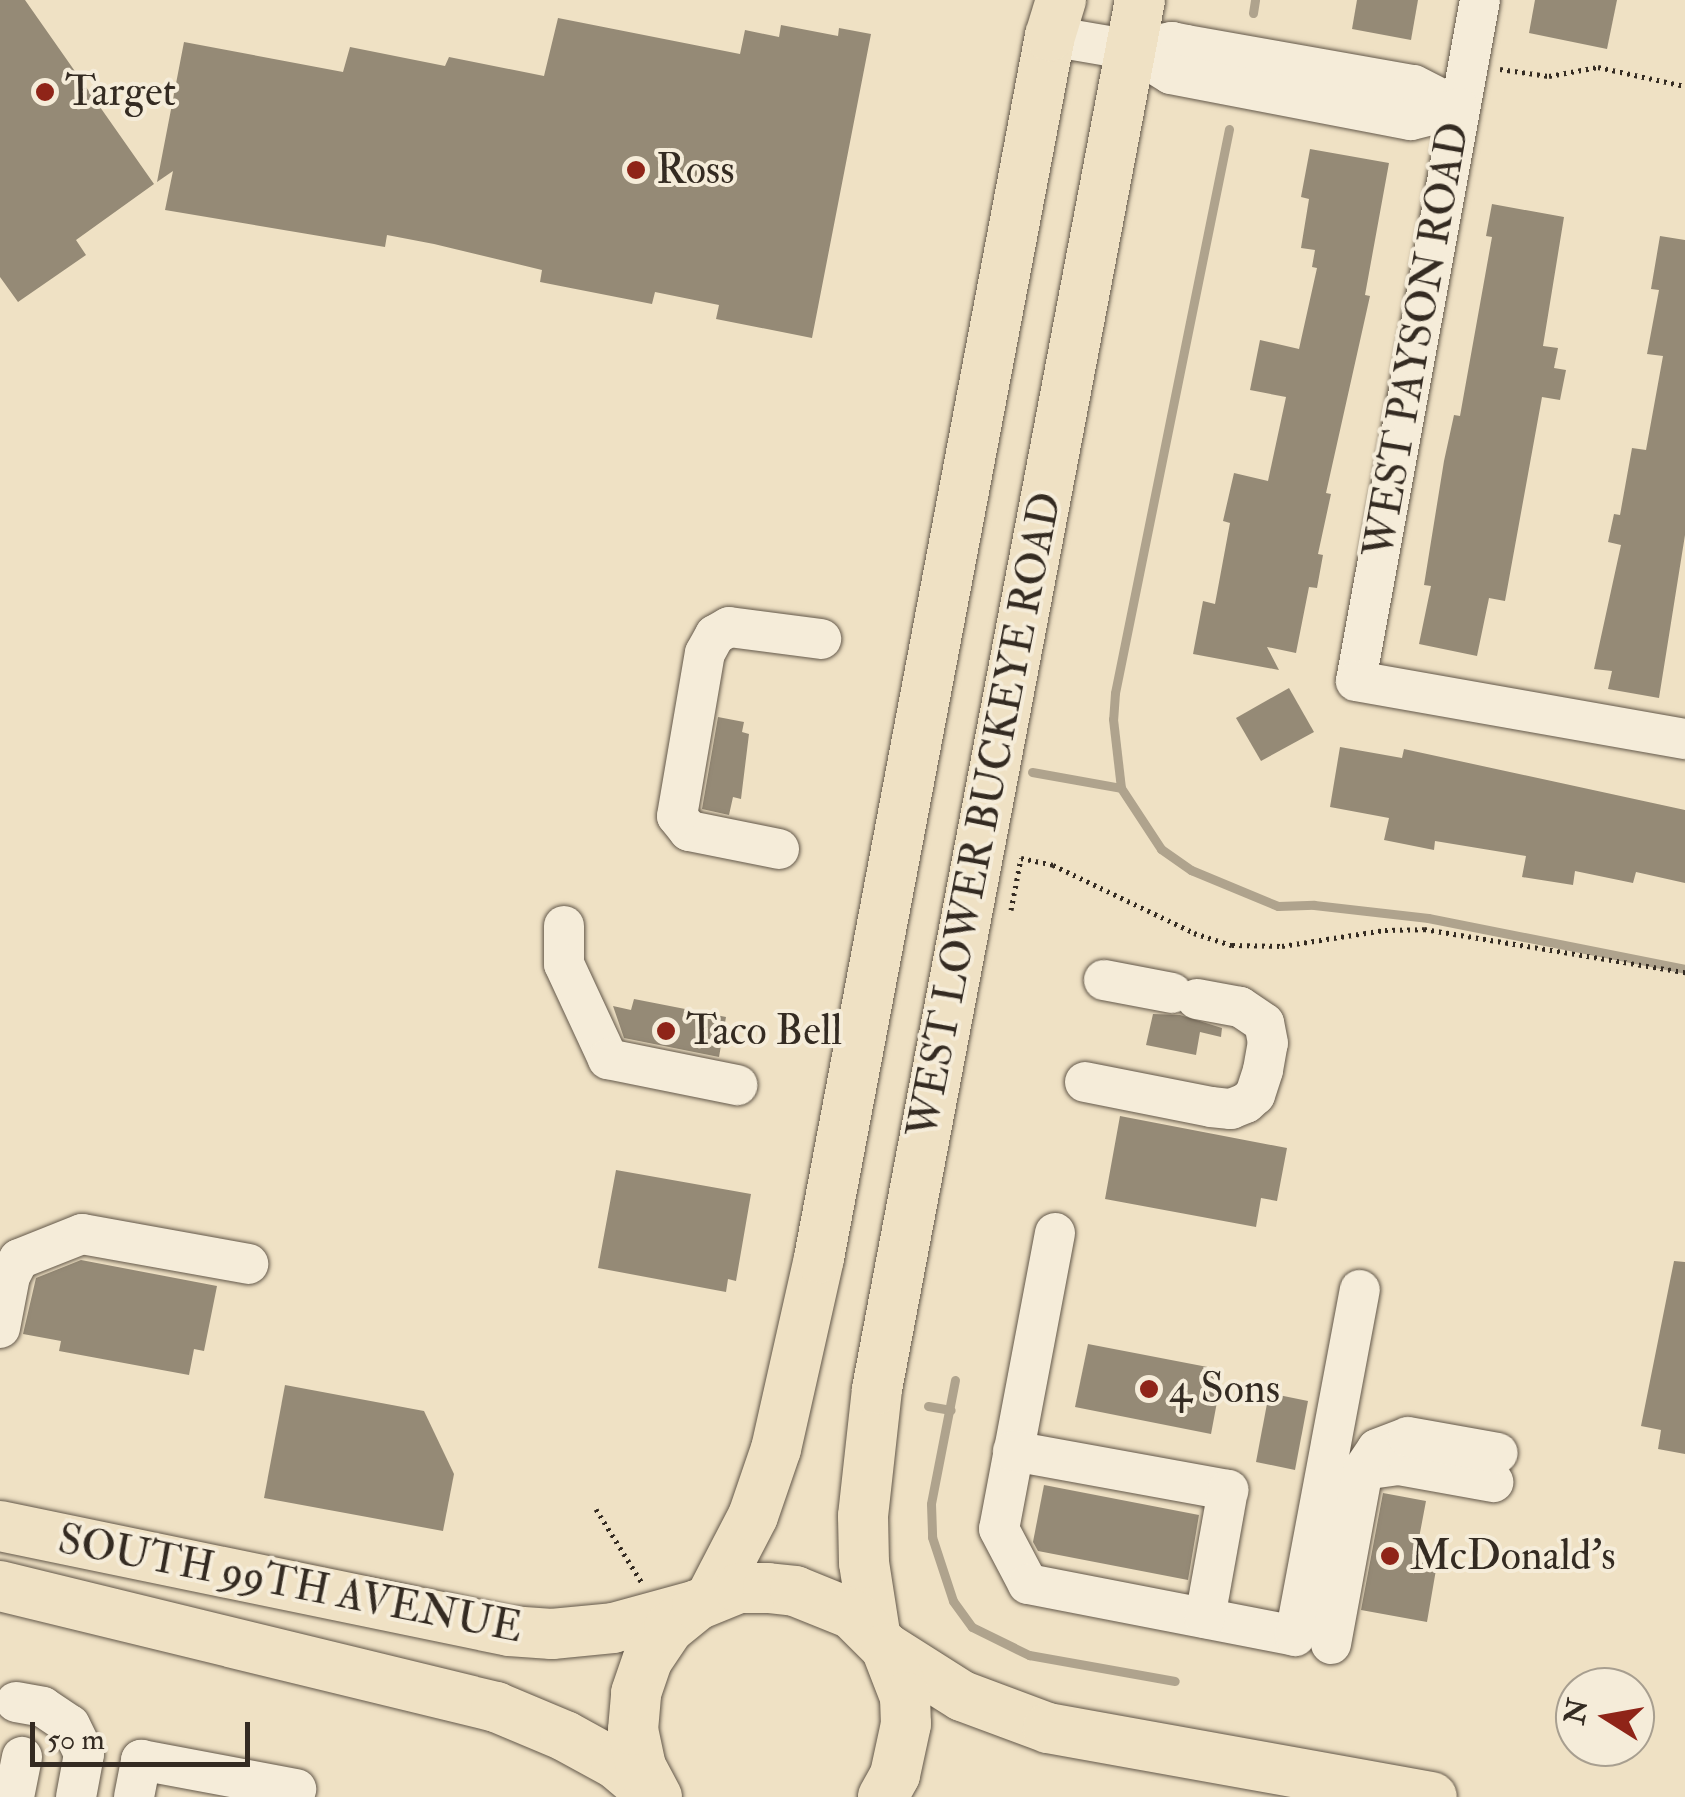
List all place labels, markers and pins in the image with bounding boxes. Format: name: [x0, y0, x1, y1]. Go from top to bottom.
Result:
place label: Target: [65, 67, 176, 117]
marker: Target: [34, 81, 56, 103]
place label: Ross: [656, 145, 735, 195]
marker: Ross: [625, 159, 647, 181]
place label: Taco Bell: [686, 1006, 842, 1056]
marker: Taco Bell: [655, 1020, 677, 1042]
place label: 4 Sons: [1169, 1364, 1280, 1414]
marker: 4 Sons: [1138, 1378, 1160, 1400]
place label: McDonald's: [1410, 1531, 1616, 1581]
marker: McDonald's: [1379, 1545, 1401, 1567]

